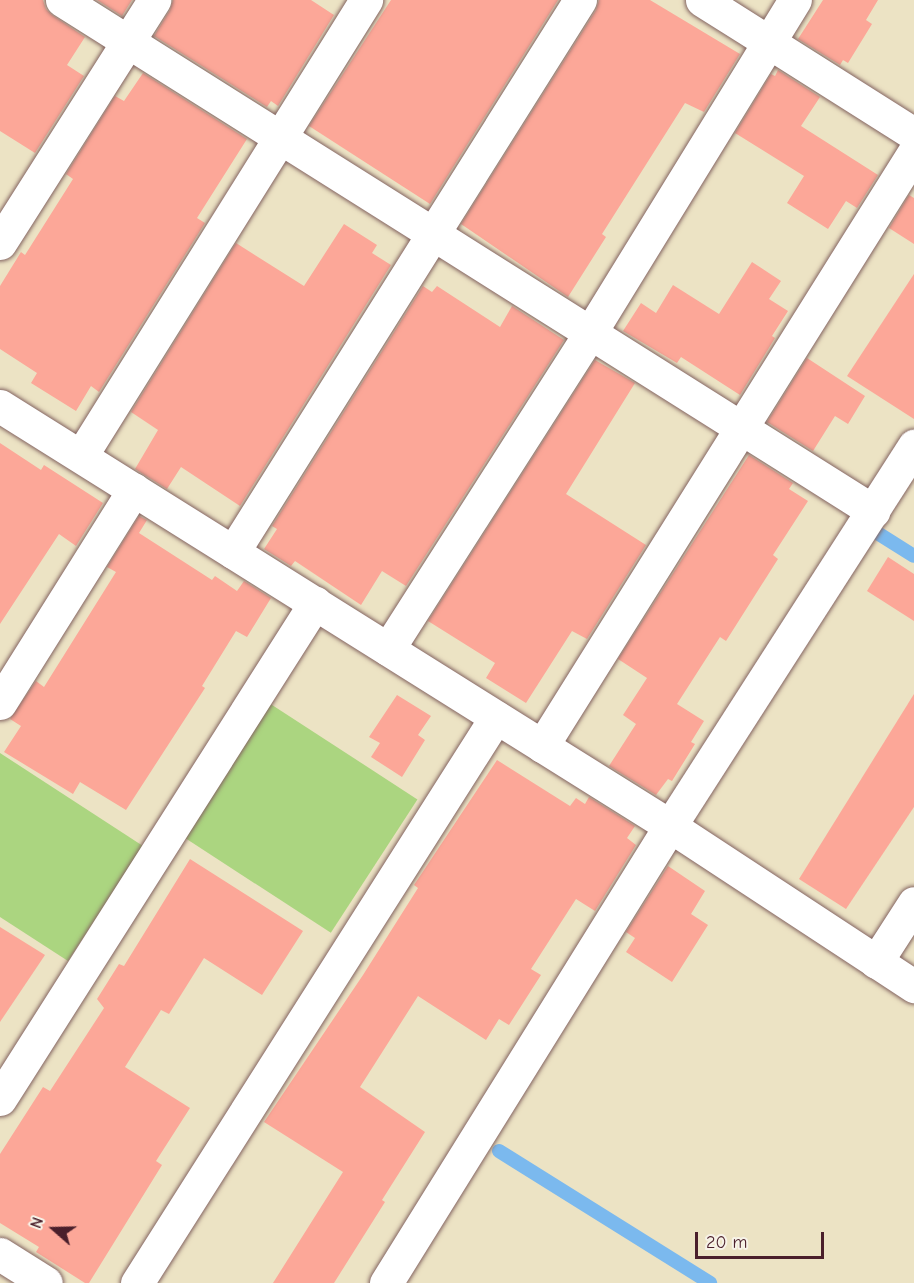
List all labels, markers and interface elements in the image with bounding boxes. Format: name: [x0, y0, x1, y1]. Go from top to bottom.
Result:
north arrow: [24, 1199, 84, 1259]
text: N: [27, 1215, 47, 1231]
scale bar: [698, 1220, 827, 1258]
text: 20 m: [706, 1232, 747, 1253]

